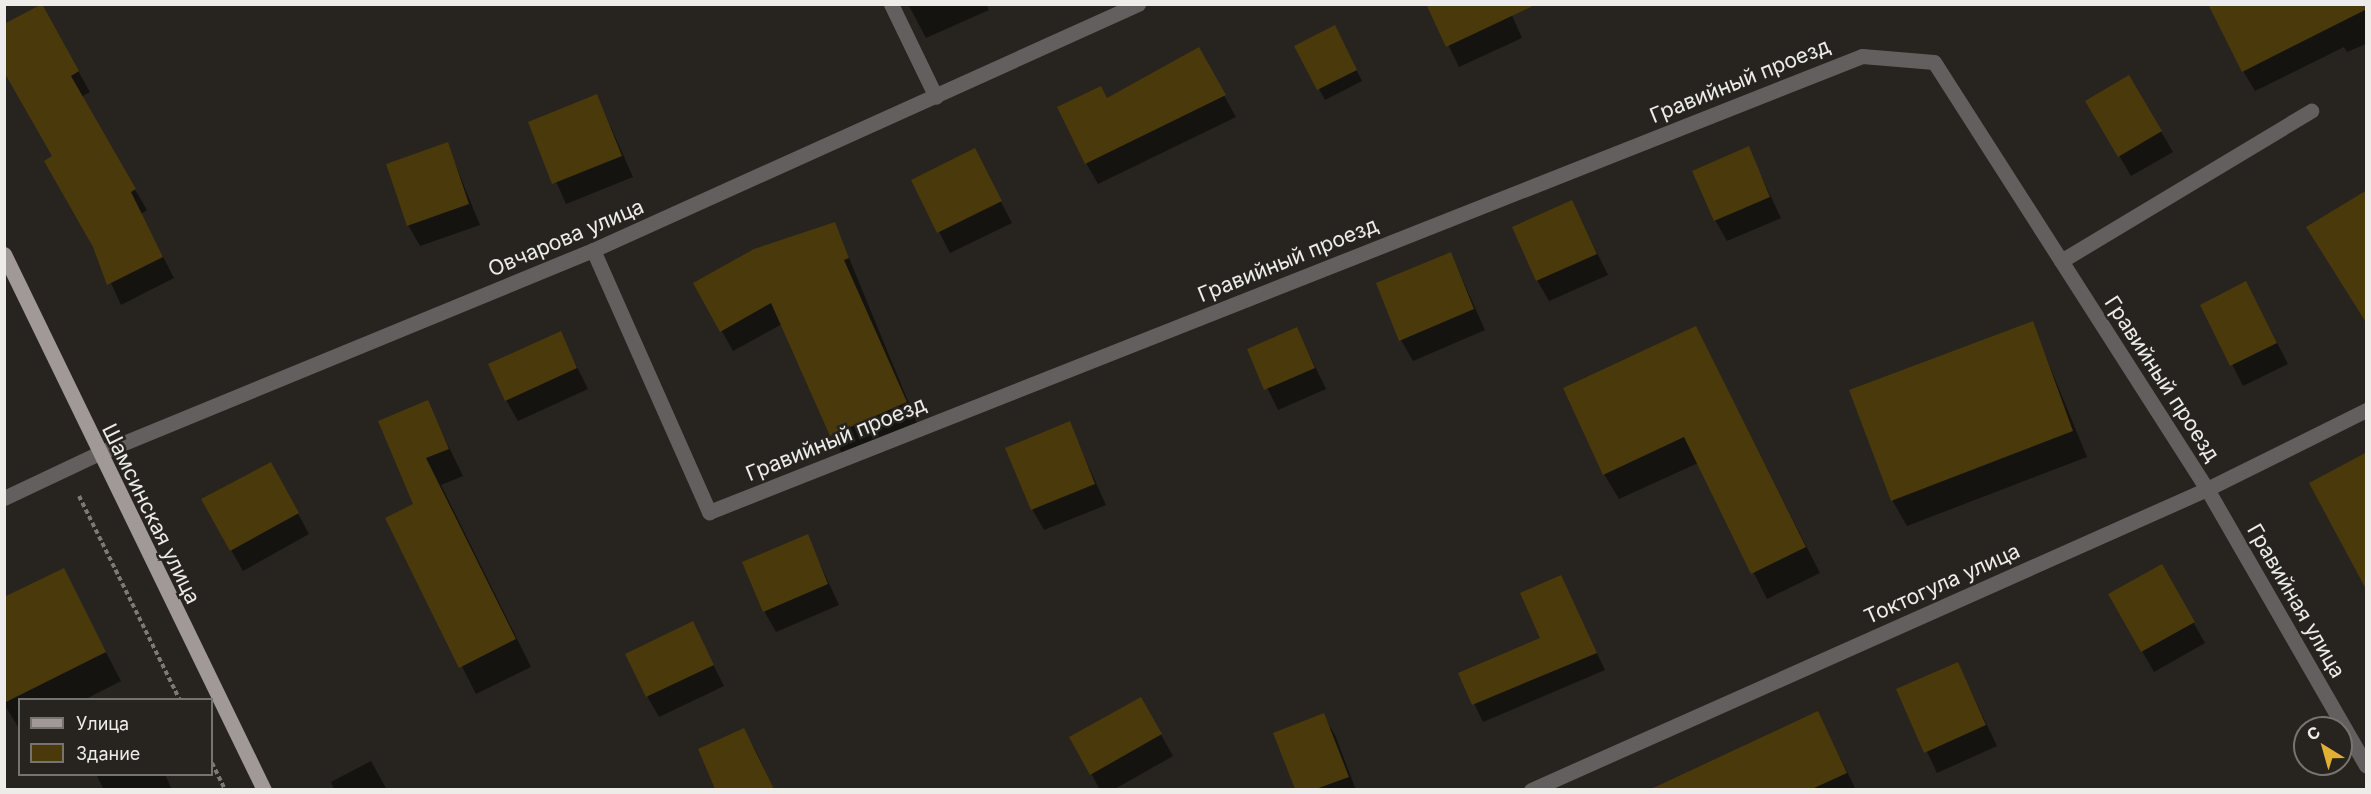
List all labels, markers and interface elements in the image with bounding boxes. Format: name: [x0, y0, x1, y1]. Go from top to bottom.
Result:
street label: Гравийный проезд: [1646, 33, 1834, 129]
street label: Овчарова улица: [484, 194, 648, 282]
street label: Гравийный проезд: [1194, 212, 1382, 308]
street label: Гравийный проезд: [2099, 291, 2225, 467]
street label: Гравийный проезд: [742, 391, 930, 487]
street label: Шамсинская улица: [96, 420, 206, 608]
street label: Гравийная улица: [2242, 519, 2350, 683]
street label: Токтогула улица: [1860, 538, 2024, 630]
legend: [18, 698, 213, 776]
text: Улица: [76, 713, 129, 734]
north arrow: [2293, 716, 2353, 776]
text: С: [2303, 722, 2324, 745]
text: Здание: [76, 743, 140, 764]

